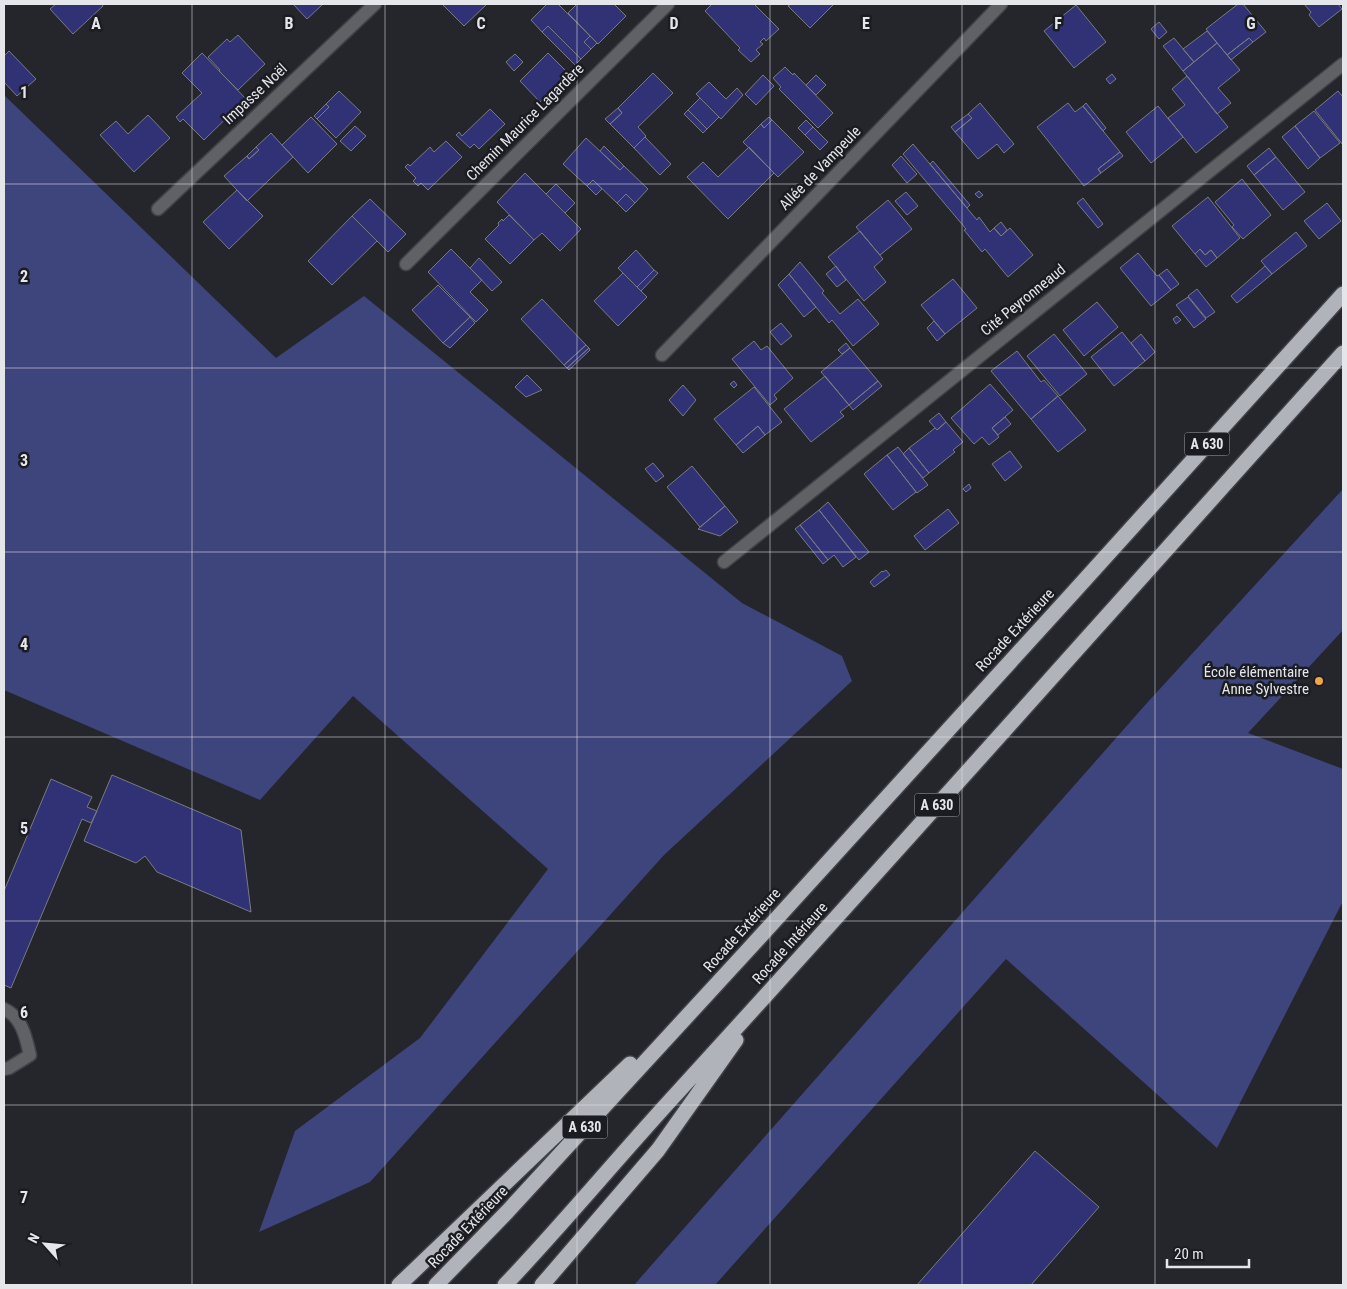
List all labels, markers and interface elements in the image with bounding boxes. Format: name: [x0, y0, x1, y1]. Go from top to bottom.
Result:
text: A: [91, 14, 101, 33]
text: B: [285, 14, 294, 33]
text: C: [476, 14, 486, 33]
text: D: [669, 14, 679, 33]
text: E: [862, 14, 870, 33]
text: F: [1054, 14, 1062, 33]
text: G: [1246, 14, 1256, 33]
street label: Impasse Noël: [219, 60, 291, 128]
street label: Chemin Maurice Lagardère: [463, 60, 587, 184]
text: 1: [20, 83, 28, 102]
street label: Allée de Vampeule: [775, 122, 865, 214]
street label: Cité Peyronneaud: [977, 260, 1069, 340]
text: 2: [20, 267, 28, 286]
road number: A 630: [1184, 432, 1230, 456]
text: 3: [20, 451, 28, 470]
street label: Rocade Extérieure: [972, 585, 1058, 675]
text: 4: [20, 635, 28, 654]
place label: École élémentaire Anne Sylvestre: [1204, 663, 1309, 698]
marker: École élémentaire Anne Sylvestre: [1313, 675, 1325, 687]
road number: A 630: [914, 794, 960, 816]
text: 5: [20, 819, 28, 838]
street label: Rocade Extérieure: [700, 884, 784, 976]
street label: Rocade Intérieure: [749, 898, 831, 988]
text: 6: [20, 1003, 28, 1022]
road number: A 630: [562, 1116, 608, 1138]
street label: Rocade Extérieure: [424, 1182, 512, 1272]
text: 7: [20, 1188, 28, 1207]
north arrow: [20, 1219, 70, 1269]
text: N: [24, 1231, 42, 1246]
scale bar: [1167, 1236, 1250, 1268]
text: 20 m: [1174, 1245, 1204, 1263]

